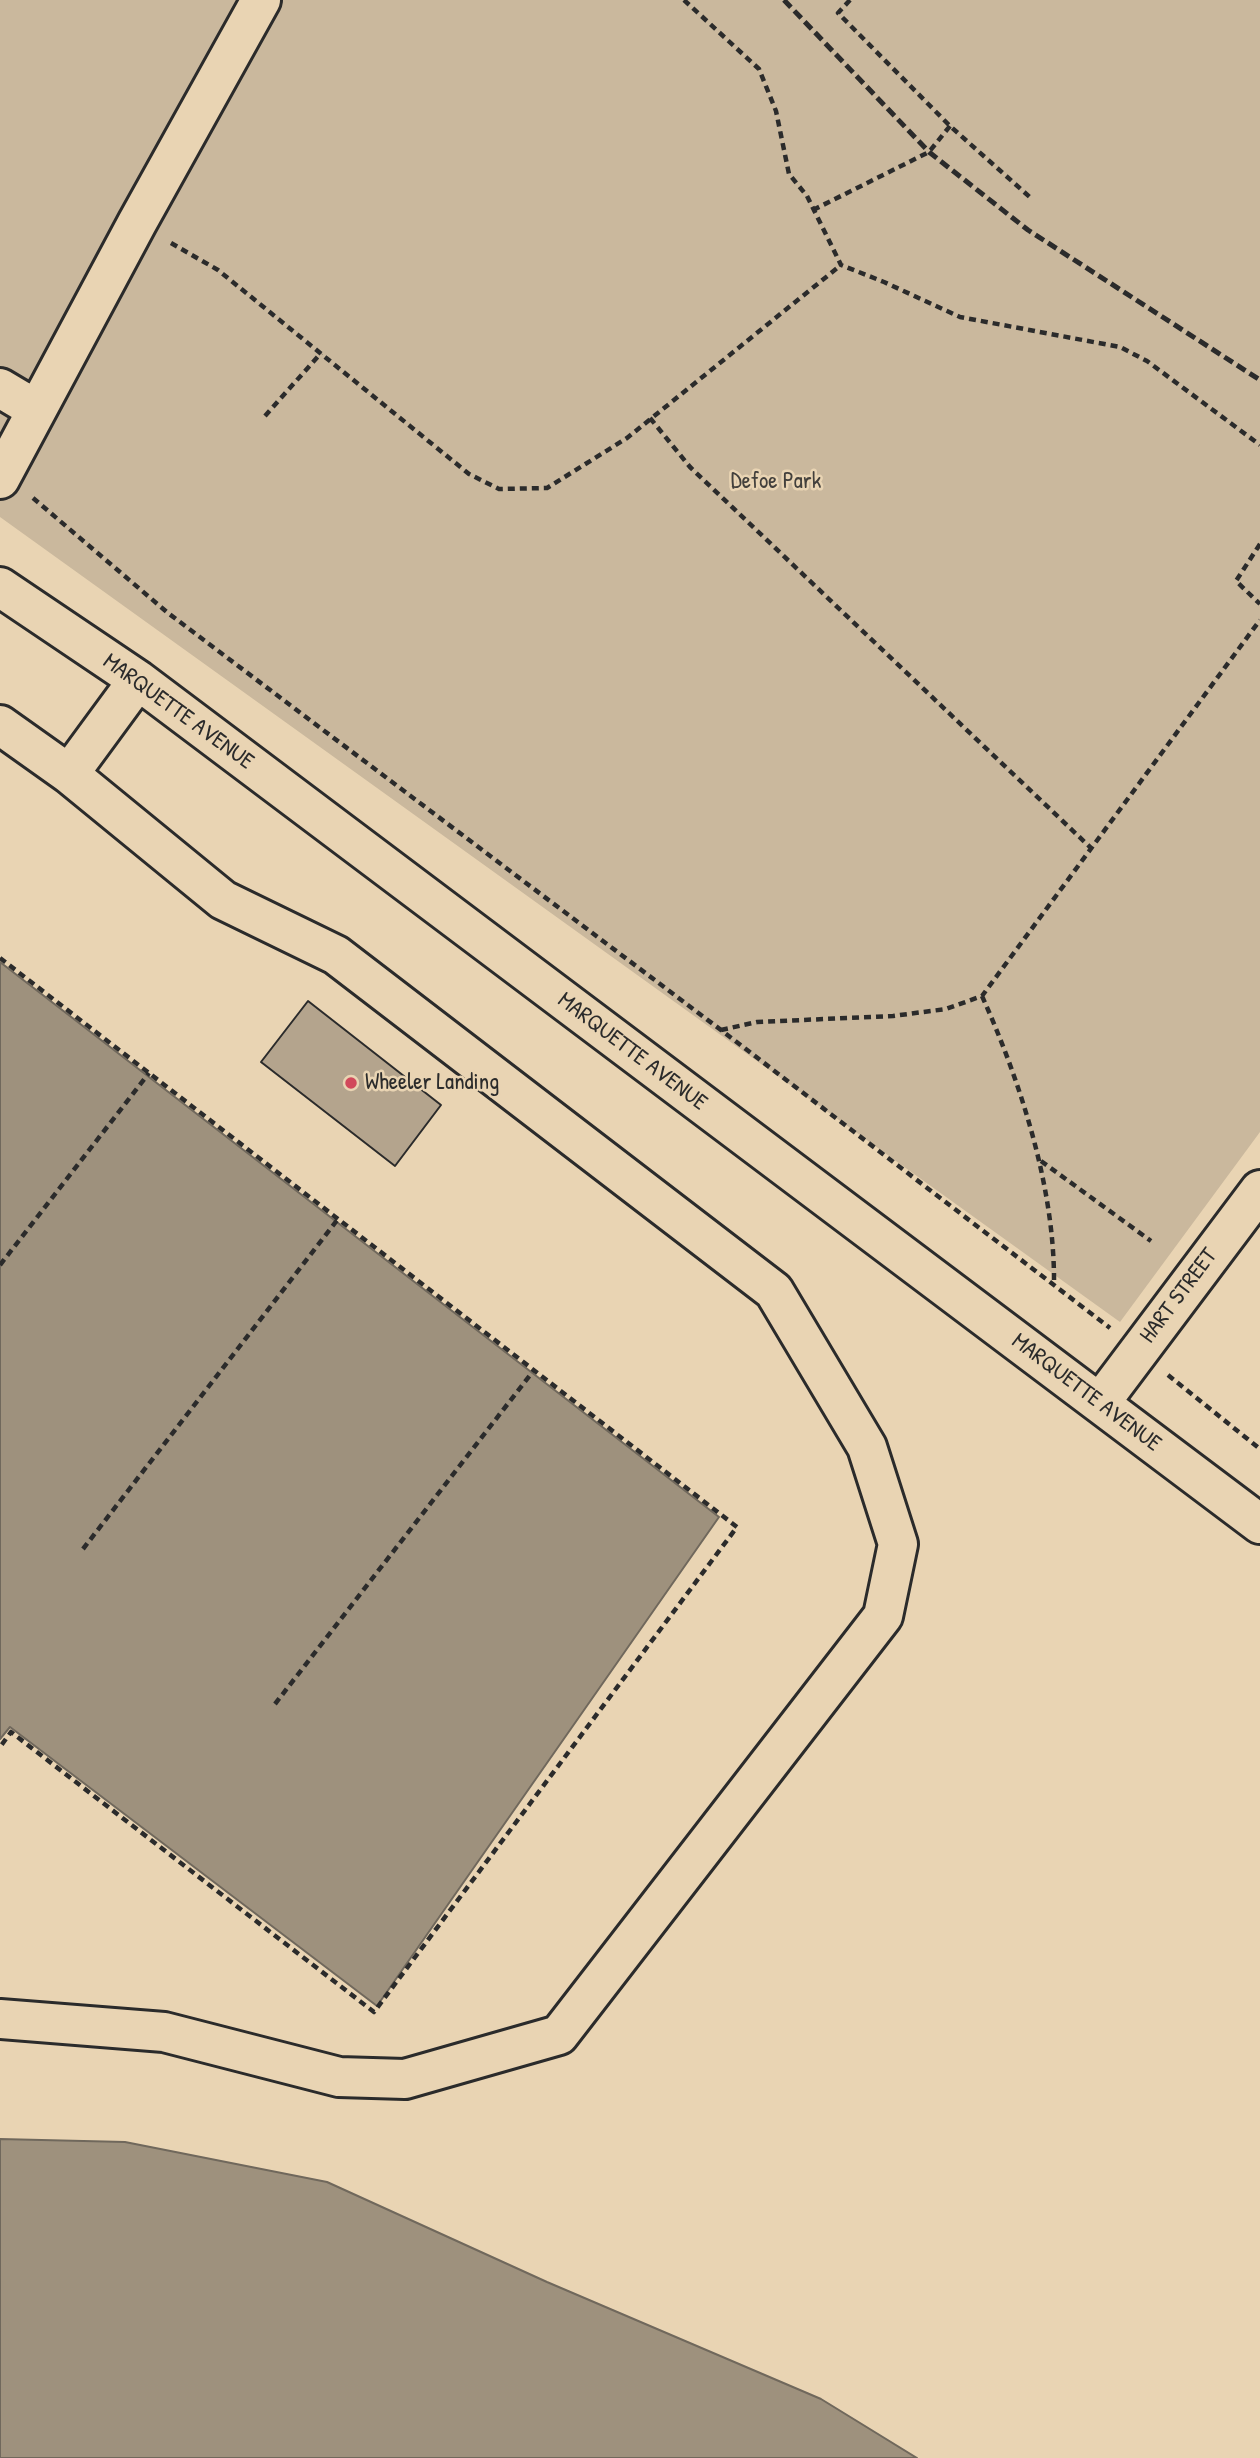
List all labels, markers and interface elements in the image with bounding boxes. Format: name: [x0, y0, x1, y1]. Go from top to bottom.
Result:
park label: Defoe Park: [731, 468, 821, 496]
street label: MARQUETTE AVENUE: [97, 648, 259, 776]
street label: MARQUETTE AVENUE: [552, 987, 712, 1117]
place label: Wheeler Landing: [365, 1069, 499, 1097]
marker: Wheeler Landing: [343, 1075, 359, 1091]
street label: HART STREET: [1134, 1243, 1224, 1349]
street label: MARQUETTE AVENUE: [1006, 1328, 1166, 1458]

